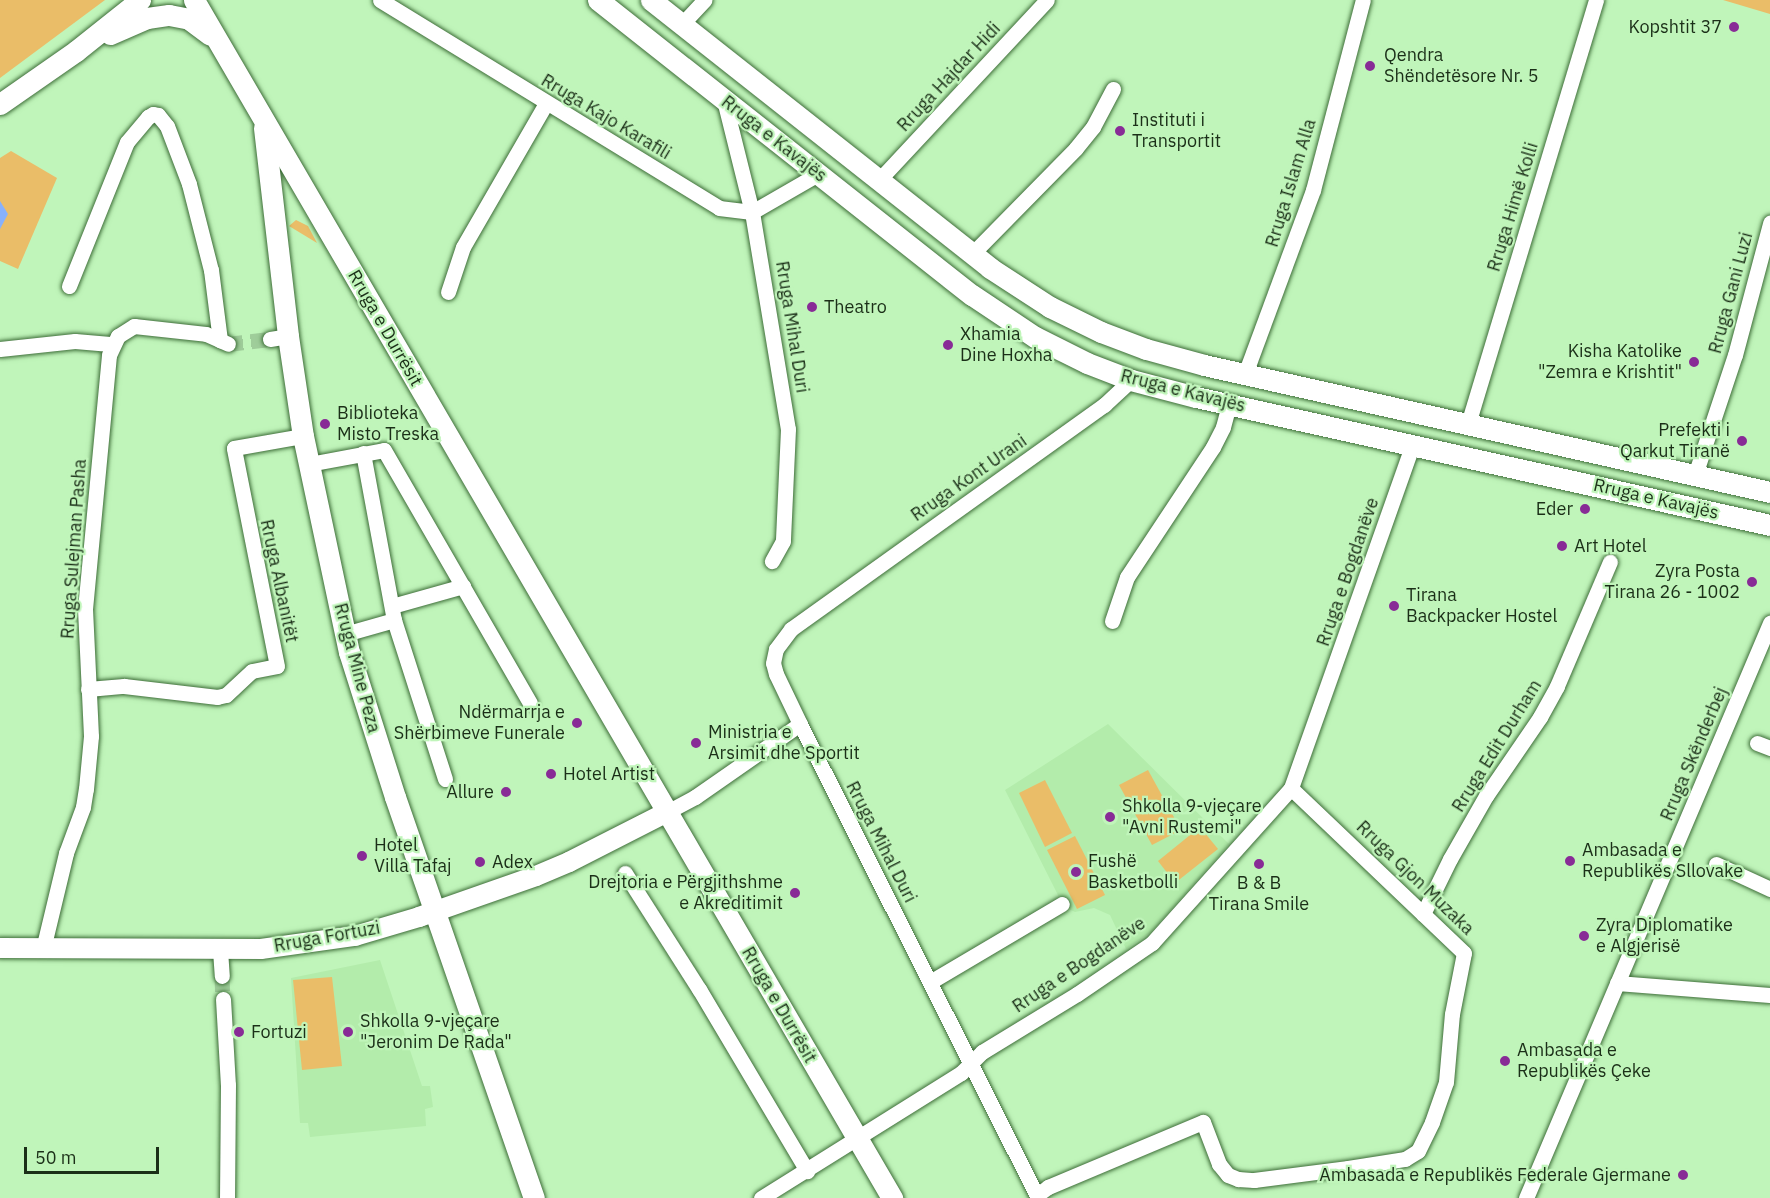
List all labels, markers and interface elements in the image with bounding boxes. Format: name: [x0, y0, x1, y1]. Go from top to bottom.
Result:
place label: Kopshtit 37: [1629, 16, 1722, 38]
street label: Rruga Hajdar Hidi: [893, 18, 1005, 136]
marker: Kopshtit 37: [1727, 20, 1741, 34]
place label: Qendra Shëndetësore Nr. 5: [1384, 45, 1539, 88]
marker: Qendra Shëndetësore Nr. 5: [1361, 57, 1379, 75]
street label: Rruga Kajo Karafili: [537, 70, 675, 164]
street label: Rruga e Kavajës: [717, 91, 831, 187]
place label: Instituti i Transportit: [1132, 110, 1221, 152]
street label: Rruga Islam Alla: [1261, 116, 1321, 250]
marker: Instituti i Transportit: [1113, 124, 1127, 138]
street label: Rruga Himë Kolli: [1483, 140, 1543, 274]
street label: Rruga Gani Luzi: [1704, 230, 1758, 356]
street label: Rruga Mihal Duri: [771, 260, 813, 394]
street label: Rruga e Durrësit: [343, 266, 427, 390]
place label: Theatro: [824, 296, 887, 318]
marker: Theatro: [805, 300, 819, 314]
place label: Xhamia Dine Hoxha: [960, 324, 1052, 366]
marker: Xhamia Dine Hoxha: [941, 338, 955, 352]
place label: Kisha Katolike "Zemra e Krishtit": [1538, 341, 1682, 384]
marker: Kisha Katolike "Zemra e Krishtit": [1687, 355, 1701, 369]
street label: Rruga e Kavajës: [1118, 365, 1248, 417]
place label: Biblioteka Misto Treska: [337, 403, 439, 446]
marker: Biblioteka Misto Treska: [318, 417, 332, 431]
place label: Prefekti i Qarkut Tiranë: [1620, 420, 1730, 462]
street label: Rruga Kont Urani: [907, 430, 1031, 526]
marker: Prefekti i Qarkut Tiranë: [1735, 434, 1749, 448]
street label: Rruga Sulejman Pasha: [57, 458, 91, 640]
street label: Rruga e Kavajës: [1591, 474, 1721, 524]
street label: Rruga e Bogdanëve: [1312, 495, 1384, 649]
place label: Eder: [1536, 498, 1573, 520]
marker: Eder: [1578, 502, 1592, 516]
street label: Rruga Albanitët: [255, 517, 303, 645]
place label: Art Hotel: [1574, 535, 1647, 557]
marker: Art Hotel: [1555, 539, 1569, 553]
place label: Zyra Posta Tirana 26 - 1002: [1604, 561, 1740, 604]
marker: Zyra Posta Tirana 26 - 1002: [1745, 575, 1759, 589]
place label: Tirana Backpacker Hostel: [1406, 585, 1557, 628]
marker: Tirana Backpacker Hostel: [1387, 599, 1401, 613]
street label: Rruga Mine Peza: [329, 601, 385, 735]
street label: Rruga Edit Durham: [1448, 676, 1546, 816]
street label: Rruga Skënderbej: [1656, 684, 1732, 824]
place label: Ndërmarrja e Shërbimeve Funerale: [394, 702, 565, 744]
marker: Ndërmarrja e Shërbimeve Funerale: [570, 716, 584, 730]
place label: Ministria e Arsimit dhe Sportit: [708, 722, 860, 764]
marker: Ministria e Arsimit dhe Sportit: [689, 736, 703, 750]
place label: Hotel Artist: [563, 763, 655, 785]
marker: Hotel Artist: [544, 767, 558, 781]
street label: Rruga Mihal Duri: [841, 778, 921, 906]
place label: Allure: [446, 781, 494, 803]
marker: Allure: [499, 785, 513, 799]
place label: Shkolla 9-vjeçare "Avni Rustemi": [1122, 796, 1262, 838]
marker: Shkolla 9-vjeçare "Avni Rustemi": [1103, 810, 1117, 824]
street label: Rruga Gjon Muzaka: [1352, 816, 1478, 940]
place label: Hotel Villa Tafaj: [374, 835, 452, 878]
place label: Ambasada e Republikës Sllovake: [1582, 840, 1743, 882]
marker: Hotel Villa Tafaj: [355, 849, 369, 863]
place label: Adex: [492, 851, 533, 873]
place label: Fushë Basketbolli: [1088, 851, 1178, 894]
marker: Ambasada e Republikës Sllovake: [1563, 854, 1577, 868]
marker: Adex: [473, 855, 487, 869]
marker: B & B Tirana Smile: [1252, 857, 1266, 871]
marker: Fushë Basketbolli: [1069, 865, 1083, 879]
place label: Drejtoria e Përgjithshme e Akreditimit: [588, 872, 783, 914]
place label: B & B Tirana Smile: [1209, 873, 1309, 916]
marker: Drejtoria e Përgjithshme e Akreditimit: [788, 886, 802, 900]
street label: Rruga e Bogdanëve: [1008, 913, 1150, 1017]
place label: Zyra Diplomatike e Algjerisë: [1596, 915, 1733, 958]
street label: Rruga Fortuzi: [272, 917, 382, 957]
marker: Zyra Diplomatike e Algjerisë: [1577, 929, 1591, 943]
street label: Rruga e Durrësit: [737, 943, 821, 1067]
place label: Shkolla 9-vjeçare "Jeronim De Rada": [360, 1011, 512, 1054]
place label: Fortuzi: [251, 1021, 307, 1043]
marker: Fortuzi: [232, 1025, 246, 1039]
marker: Shkolla 9-vjeçare "Jeronim De Rada": [341, 1025, 355, 1039]
place label: Ambasada e Republikës Çeke: [1517, 1040, 1651, 1082]
marker: Ambasada e Republikës Çeke: [1498, 1054, 1512, 1068]
scale bar: [27, 1135, 162, 1173]
text: 50 m: [35, 1146, 77, 1169]
place label: Ambasada e Republikës Federale Gjermane: [1319, 1164, 1671, 1186]
marker: Ambasada e Republikës Federale Gjermane: [1676, 1168, 1690, 1182]

